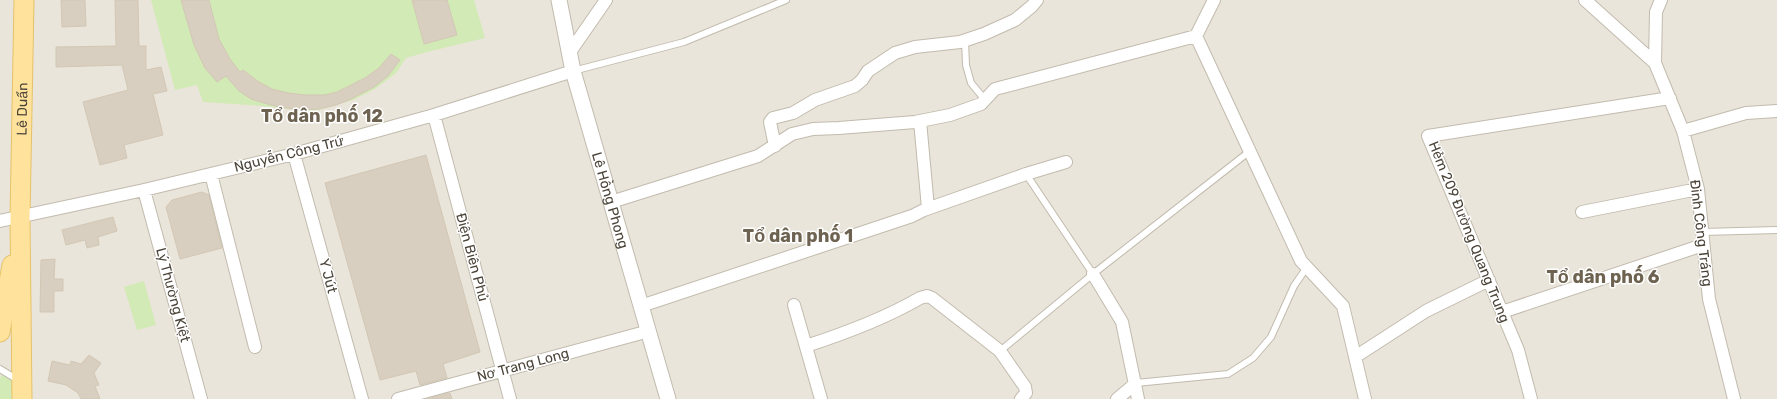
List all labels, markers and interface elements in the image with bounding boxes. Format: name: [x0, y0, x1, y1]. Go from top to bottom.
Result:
street label: Lê Duẩn: [13, 82, 31, 136]
district label: Tổ dân phố 12: [261, 104, 383, 127]
street label: Nguyễn Công Trứ: [232, 131, 346, 176]
street label: Hẻm 209 Đường Quang Trung: [1425, 139, 1513, 325]
street label: Lê Hồng Phong: [588, 150, 632, 251]
street label: Đinh Công Tráng: [1686, 179, 1716, 287]
street label: Điện Biên Phủ: [452, 211, 492, 303]
district label: Tổ dân phố 1: [743, 224, 853, 247]
street label: Lý Thường Kiệt: [152, 246, 194, 345]
street label: Y Jút: [315, 257, 341, 296]
district label: Tổ dân phố 6: [1546, 265, 1660, 288]
street label: Nơ Trang Long: [475, 345, 571, 385]

